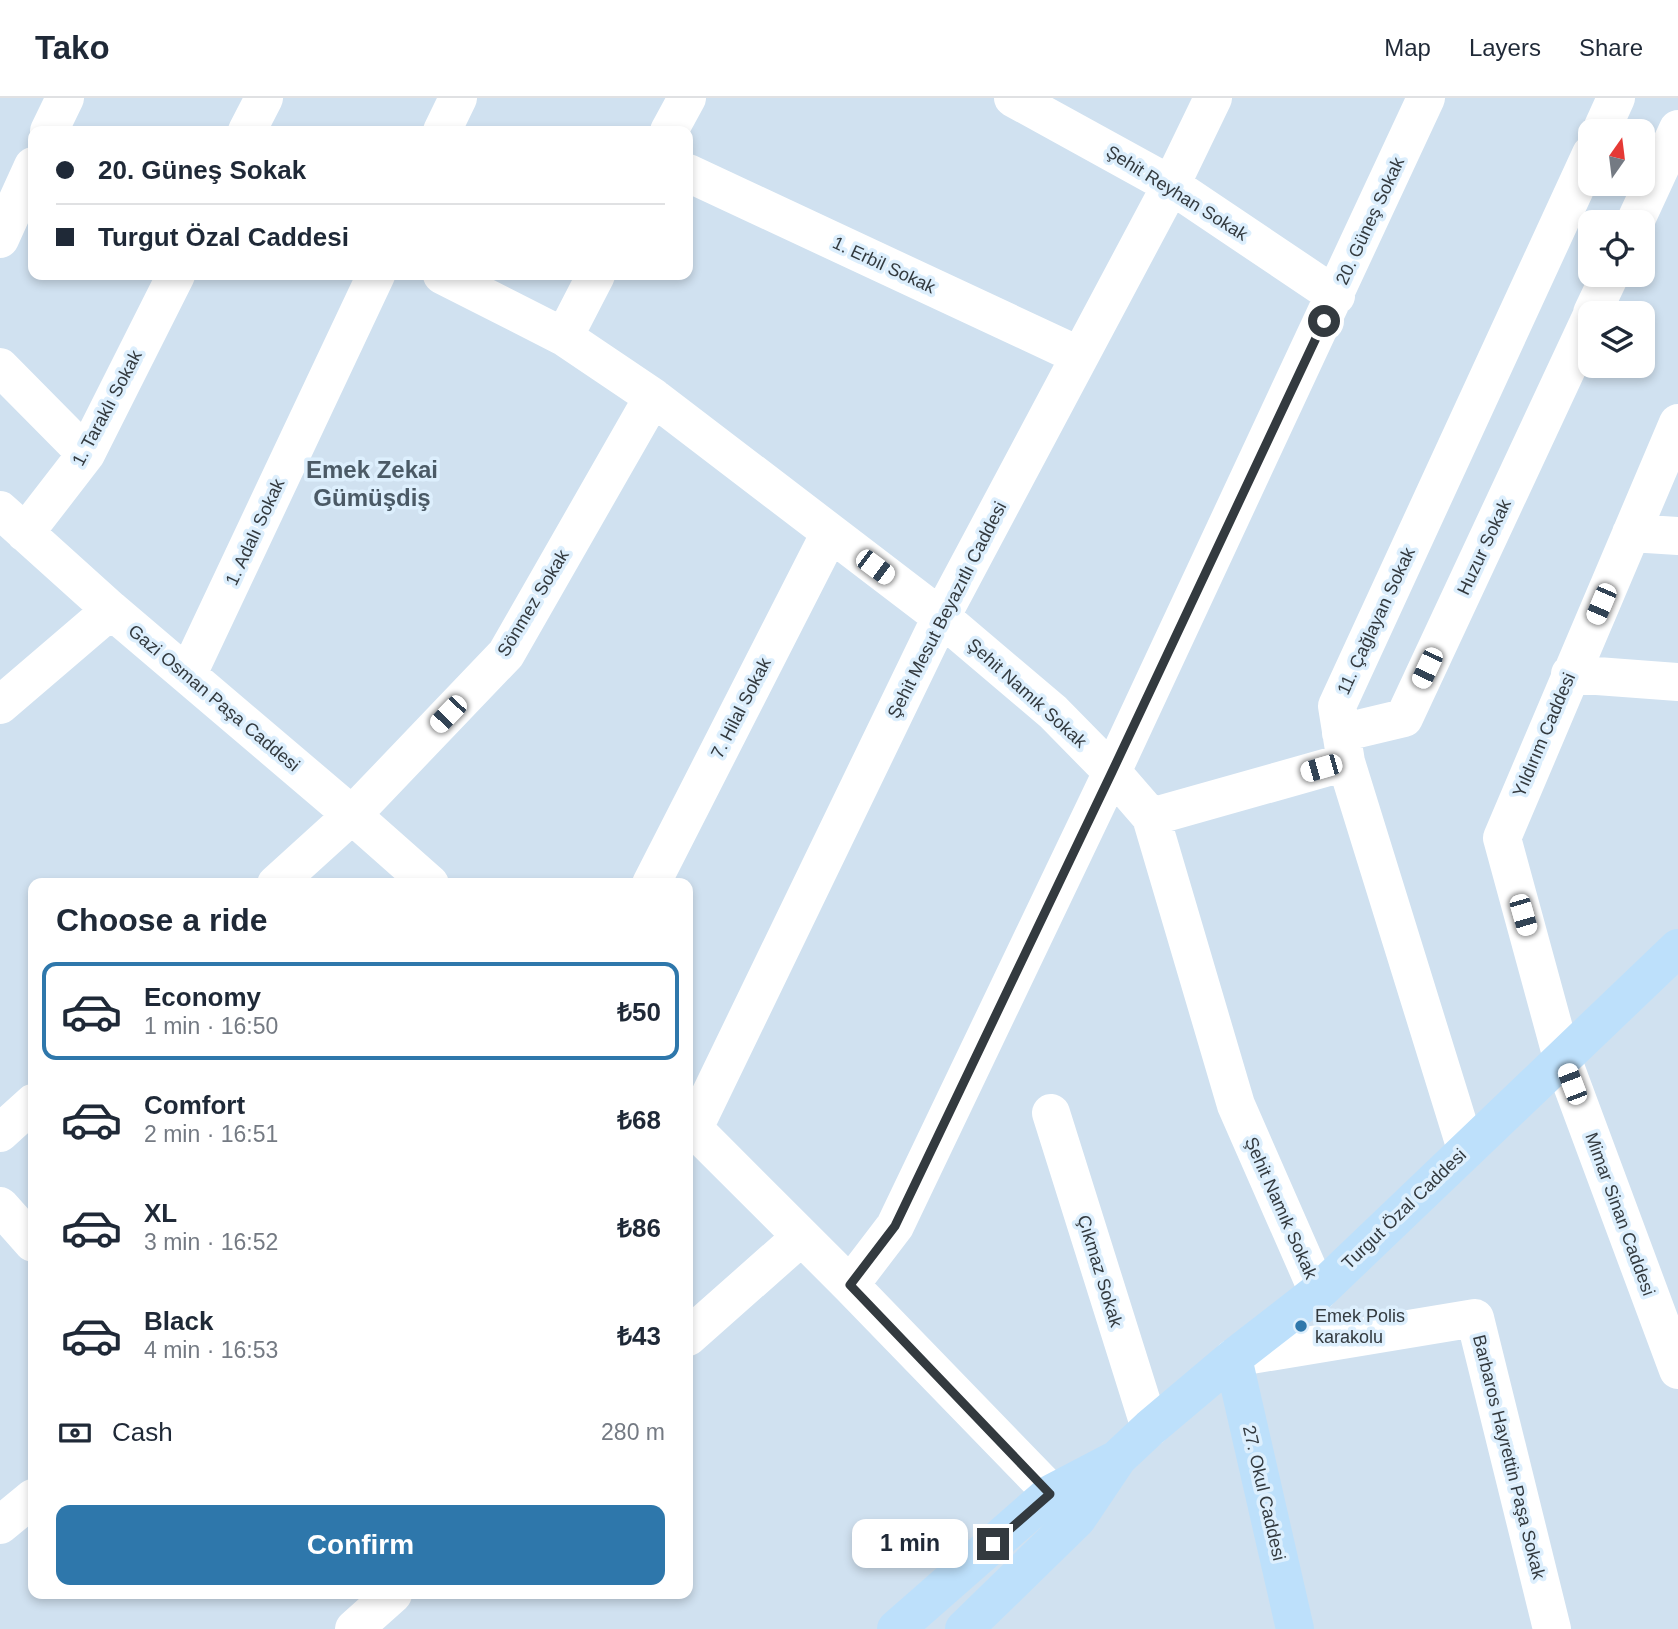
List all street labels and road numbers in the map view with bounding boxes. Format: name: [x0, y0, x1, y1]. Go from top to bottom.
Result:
street label: Şehit Reyhan Sokak: [1103, 141, 1252, 245]
street label: 20. Güneş Sokak: [1332, 153, 1409, 288]
street label: 1. Erbil Sokak: [829, 232, 939, 298]
street label: 1. Taraklı Sokak: [68, 346, 146, 469]
street label: 1. Adalı Sokak: [222, 475, 289, 588]
street label: Huzur Sokak: [1453, 495, 1515, 598]
street label: Şehit Mesut Beyazıtlı Caddesi: [884, 498, 1010, 722]
street label: 11. Çağlayan Sokak: [1333, 543, 1419, 698]
street label: Sönmez Sokak: [493, 545, 573, 660]
street label: Gazi Osman Paşa Caddesi: [124, 621, 304, 775]
street label: Şehit Namık Sokak: [963, 634, 1091, 752]
street label: 7. Hilal Sokak: [707, 654, 775, 762]
street label: Yıldırım Caddesi: [1509, 670, 1579, 800]
street label: Mimar Sinan Caddesi: [1581, 1130, 1659, 1298]
street label: Şehit Namık Sokak: [1241, 1134, 1322, 1283]
street label: Turgut Özal Caddesi: [1338, 1145, 1470, 1273]
street label: Çıkmaz Sokak: [1073, 1213, 1127, 1330]
street label: Barbaros Hayrettin Paşa Sokak: [1469, 1333, 1549, 1582]
street label: 27. Okul Caddesi: [1239, 1423, 1289, 1563]

